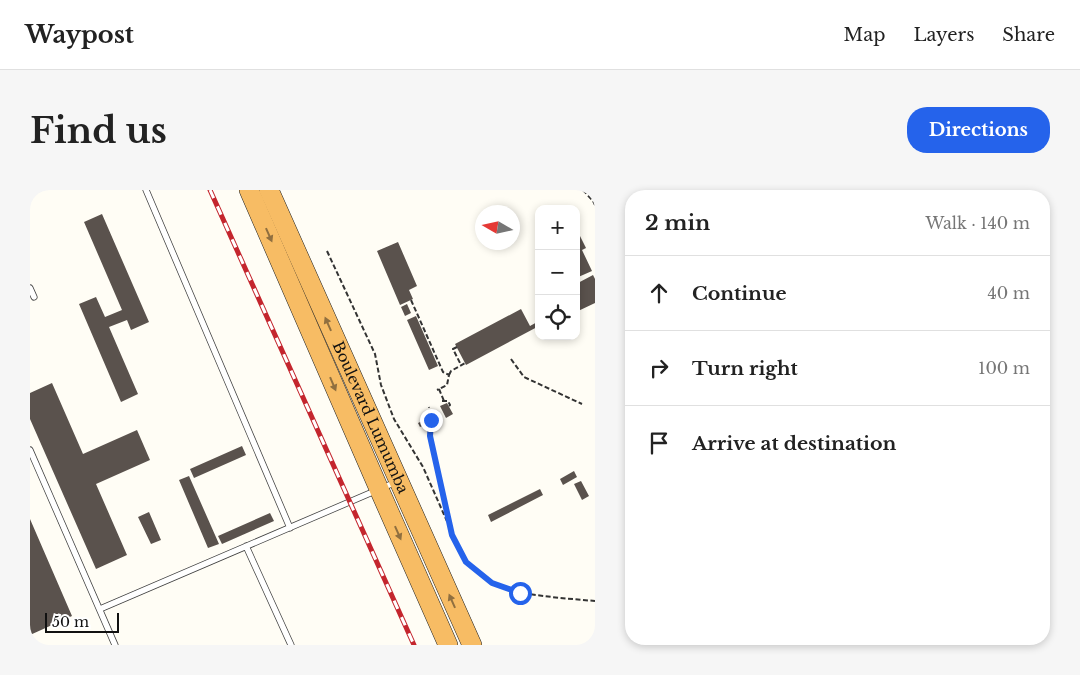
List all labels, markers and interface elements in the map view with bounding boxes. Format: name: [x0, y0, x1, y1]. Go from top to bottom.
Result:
text: Waypost: [25, 20, 134, 49]
text: Map: [844, 24, 885, 46]
text: Layers: [913, 24, 974, 46]
text: Share: [1002, 24, 1055, 46]
button: Directions: [907, 107, 1050, 153]
text: Find us: [30, 109, 167, 152]
north arrow: [475, 205, 520, 250]
map controls: [535, 205, 580, 340]
button: +: [535, 205, 580, 250]
text: 2 min: [645, 210, 710, 236]
text: Walk · 140 m: [925, 213, 1030, 233]
one-way arrow: [265, 228, 273, 242]
button: −: [535, 250, 580, 295]
icon: ahead: [645, 279, 673, 307]
text: Continue: [692, 282, 787, 305]
text: 40 m: [987, 283, 1030, 303]
button: locate: [535, 295, 580, 340]
one-way arrow: [324, 317, 332, 331]
street label: Boulevard Lumumba: [329, 338, 413, 497]
icon: right: [645, 354, 673, 382]
text: Turn right: [692, 357, 798, 380]
text: 100 m: [978, 358, 1030, 378]
one-way arrow: [330, 377, 338, 391]
route end: [420, 409, 443, 432]
icon: arrive: [645, 429, 673, 457]
text: Arrive at destination: [692, 432, 896, 455]
one-way arrow: [395, 526, 403, 540]
route start: [509, 582, 532, 605]
one-way arrow: [447, 593, 456, 608]
scale bar: [45, 610, 119, 633]
text: 50 m: [52, 613, 89, 631]

